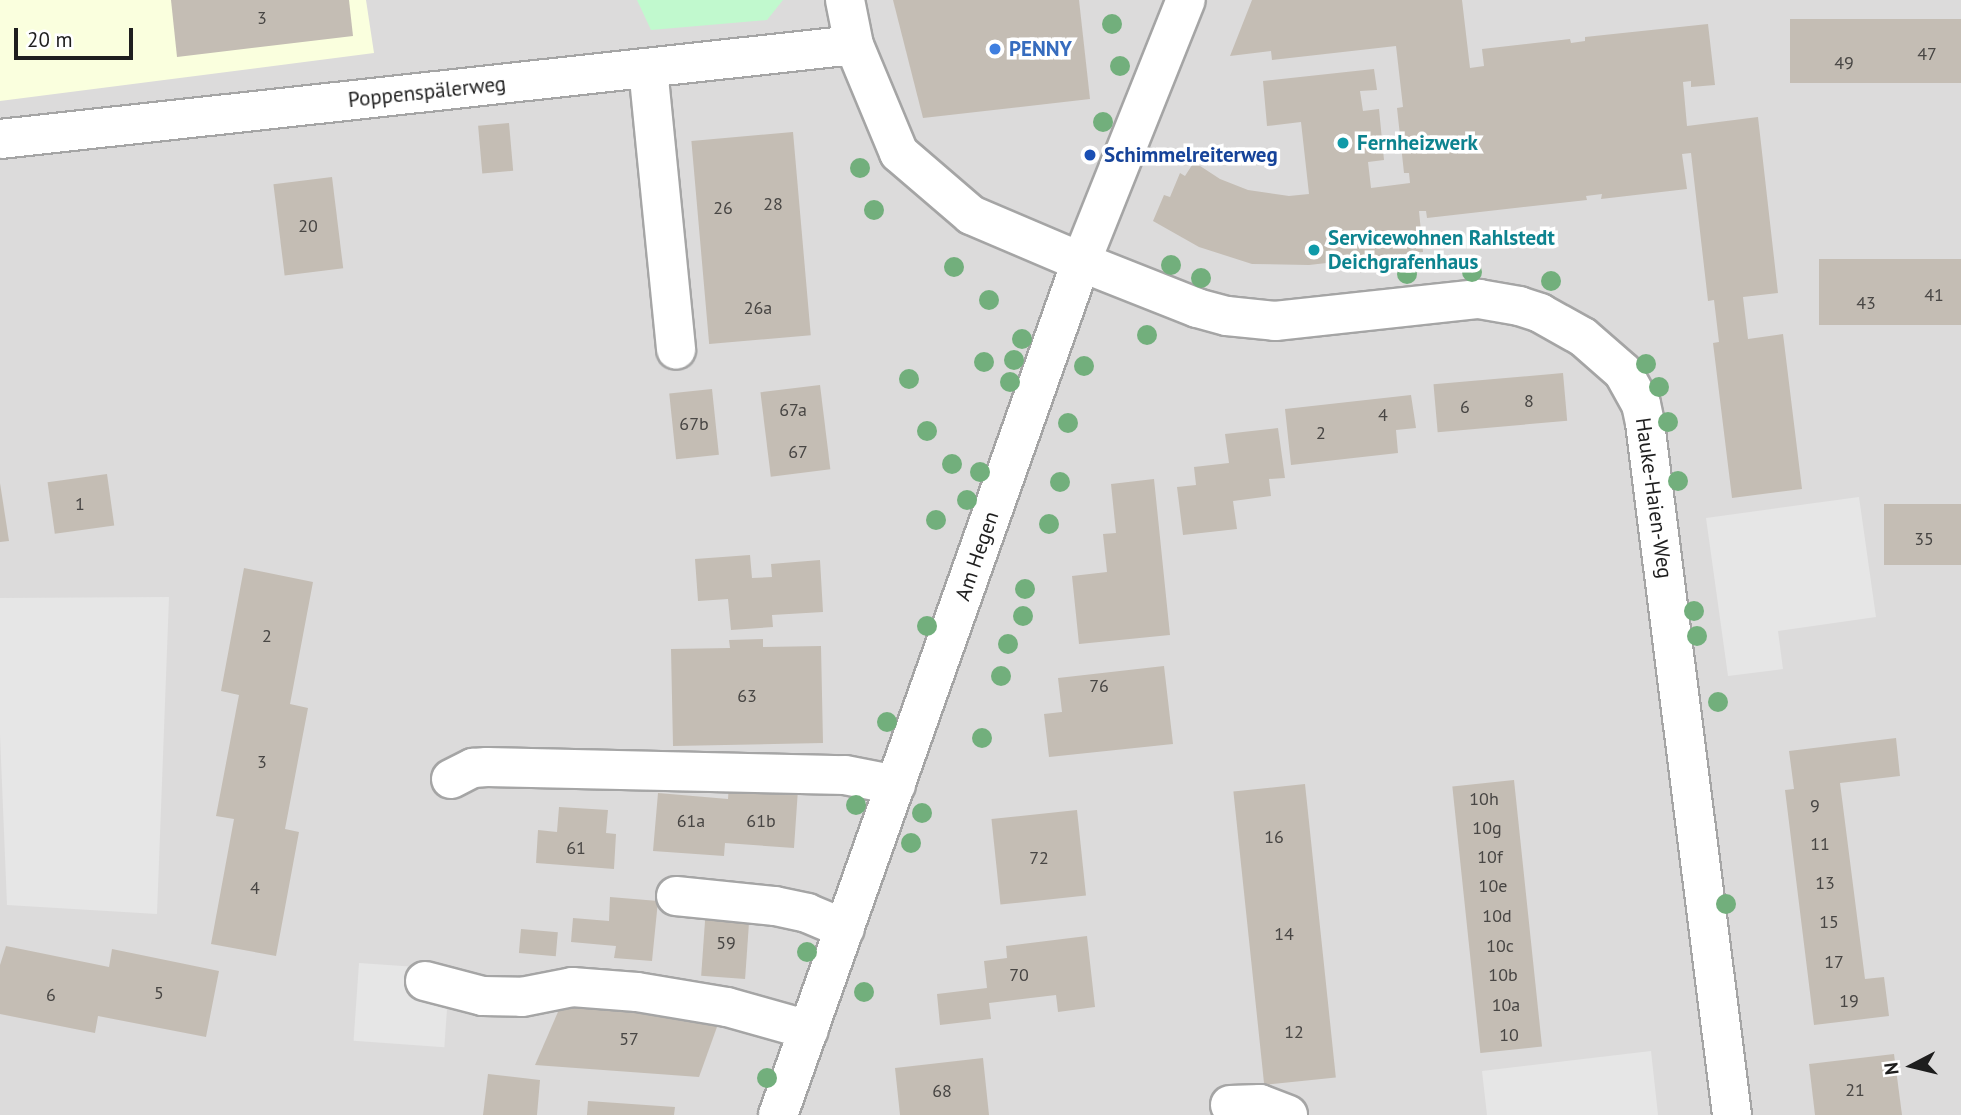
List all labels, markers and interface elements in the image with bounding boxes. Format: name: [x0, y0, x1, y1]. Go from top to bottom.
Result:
house number: 3: [257, 7, 267, 29]
scale bar: [18, 14, 136, 58]
text: 20 m: [27, 26, 73, 53]
place label: PENNY: [1009, 36, 1072, 62]
marker: PENNY: [987, 41, 1003, 57]
house number: 47: [1917, 43, 1937, 65]
house number: 49: [1834, 52, 1854, 74]
street label: Poppenspälerweg: [347, 71, 507, 113]
place label: Fernheizwerk: [1357, 130, 1478, 156]
marker: Fernheizwerk: [1335, 135, 1351, 151]
place label: Schimmelreiterweg: [1104, 142, 1278, 168]
marker: Schimmelreiterweg: [1082, 147, 1098, 163]
house number: 28: [763, 193, 783, 215]
house number: 26: [713, 197, 733, 219]
house number: 20: [298, 215, 318, 237]
place label: Servicewohnen Rahlstedt Deichgrafenhaus: [1328, 225, 1555, 275]
marker: Servicewohnen Rahlstedt Deichgrafenhaus: [1306, 242, 1322, 258]
house number: 41: [1924, 284, 1944, 306]
house number: 43: [1856, 292, 1876, 314]
house number: 26a: [744, 297, 772, 319]
house number: 8: [1524, 390, 1534, 412]
house number: 6: [1460, 396, 1470, 418]
house number: 67a: [779, 399, 807, 421]
house number: 4: [1378, 404, 1388, 426]
house number: 67b: [679, 413, 709, 435]
street label: Hauke-Haien-Weg: [1630, 416, 1678, 580]
house number: 2: [1316, 422, 1326, 444]
house number: 67: [788, 441, 808, 463]
house number: 1: [75, 493, 85, 515]
street label: Am Hegen: [950, 508, 1004, 604]
house number: 35: [1914, 528, 1934, 550]
house number: 2: [262, 625, 272, 647]
house number: 76: [1089, 675, 1109, 697]
house number: 63: [737, 685, 757, 707]
house number: 3: [257, 751, 267, 773]
house number: 10h: [1469, 788, 1499, 810]
house number: 9: [1810, 795, 1820, 817]
house number: 61a: [677, 810, 705, 832]
house number: 61b: [746, 810, 776, 832]
house number: 10g: [1472, 817, 1502, 839]
house number: 16: [1264, 826, 1284, 848]
house number: 11: [1810, 833, 1830, 855]
house number: 61: [566, 837, 586, 859]
house number: 10f: [1477, 846, 1503, 868]
house number: 72: [1029, 847, 1049, 869]
house number: 13: [1815, 872, 1835, 894]
house number: 10e: [1479, 875, 1507, 897]
house number: 4: [250, 877, 260, 899]
house number: 10d: [1482, 905, 1512, 927]
house number: 15: [1819, 911, 1839, 933]
house number: 14: [1274, 923, 1294, 945]
house number: 59: [716, 932, 736, 954]
house number: 10c: [1486, 935, 1514, 957]
house number: 17: [1824, 951, 1844, 973]
house number: 70: [1009, 964, 1029, 986]
house number: 10b: [1488, 964, 1518, 986]
house number: 5: [154, 982, 164, 1004]
house number: 6: [46, 984, 56, 1006]
house number: 19: [1839, 990, 1859, 1012]
house number: 10a: [1492, 994, 1520, 1016]
house number: 12: [1284, 1021, 1304, 1043]
house number: 10: [1499, 1024, 1519, 1046]
house number: 57: [619, 1028, 639, 1050]
north arrow: [1877, 1031, 1947, 1101]
text: N: [1878, 1061, 1904, 1076]
house number: 21: [1845, 1079, 1865, 1101]
house number: 68: [932, 1080, 952, 1102]

